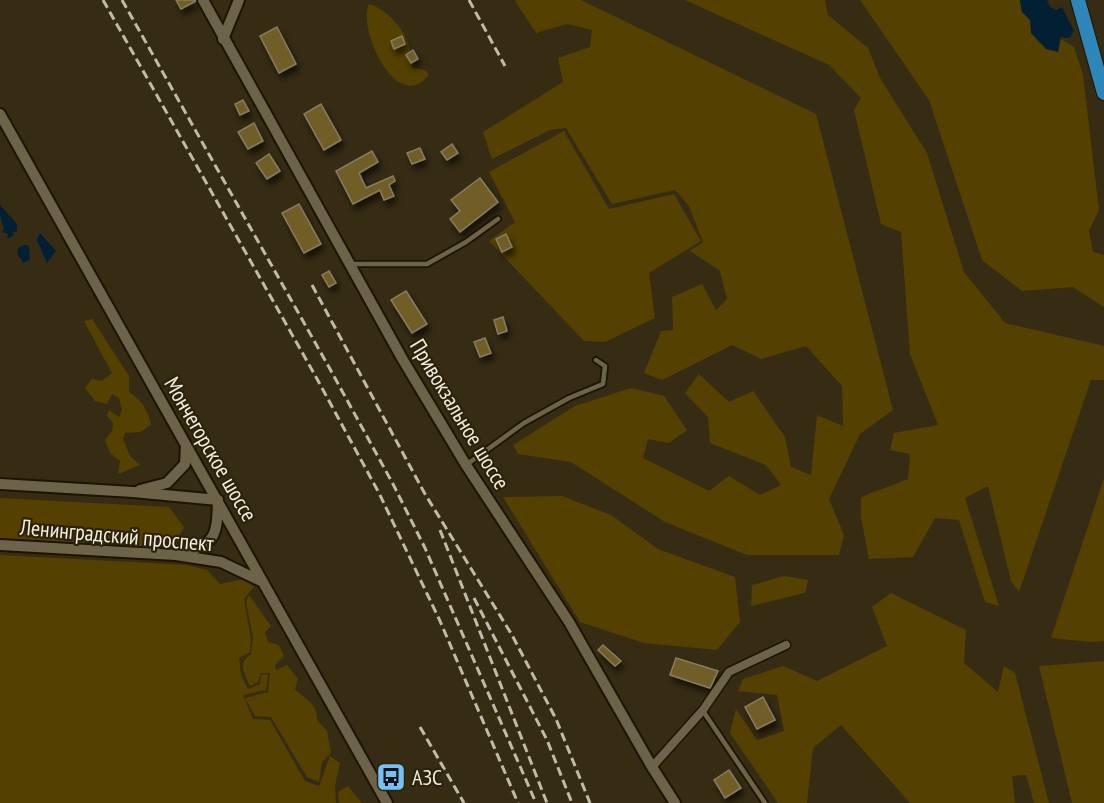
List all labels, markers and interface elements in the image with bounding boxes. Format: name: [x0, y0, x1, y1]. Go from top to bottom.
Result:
street label: Привокзальное шоссе: [404, 334, 516, 494]
street label: Мончегорское шоссе: [158, 372, 264, 526]
street label: Ленинградский проспект: [18, 513, 216, 557]
bus stop icon: АЗС: [375, 761, 407, 793]
place label: АЗС: [412, 763, 442, 791]

